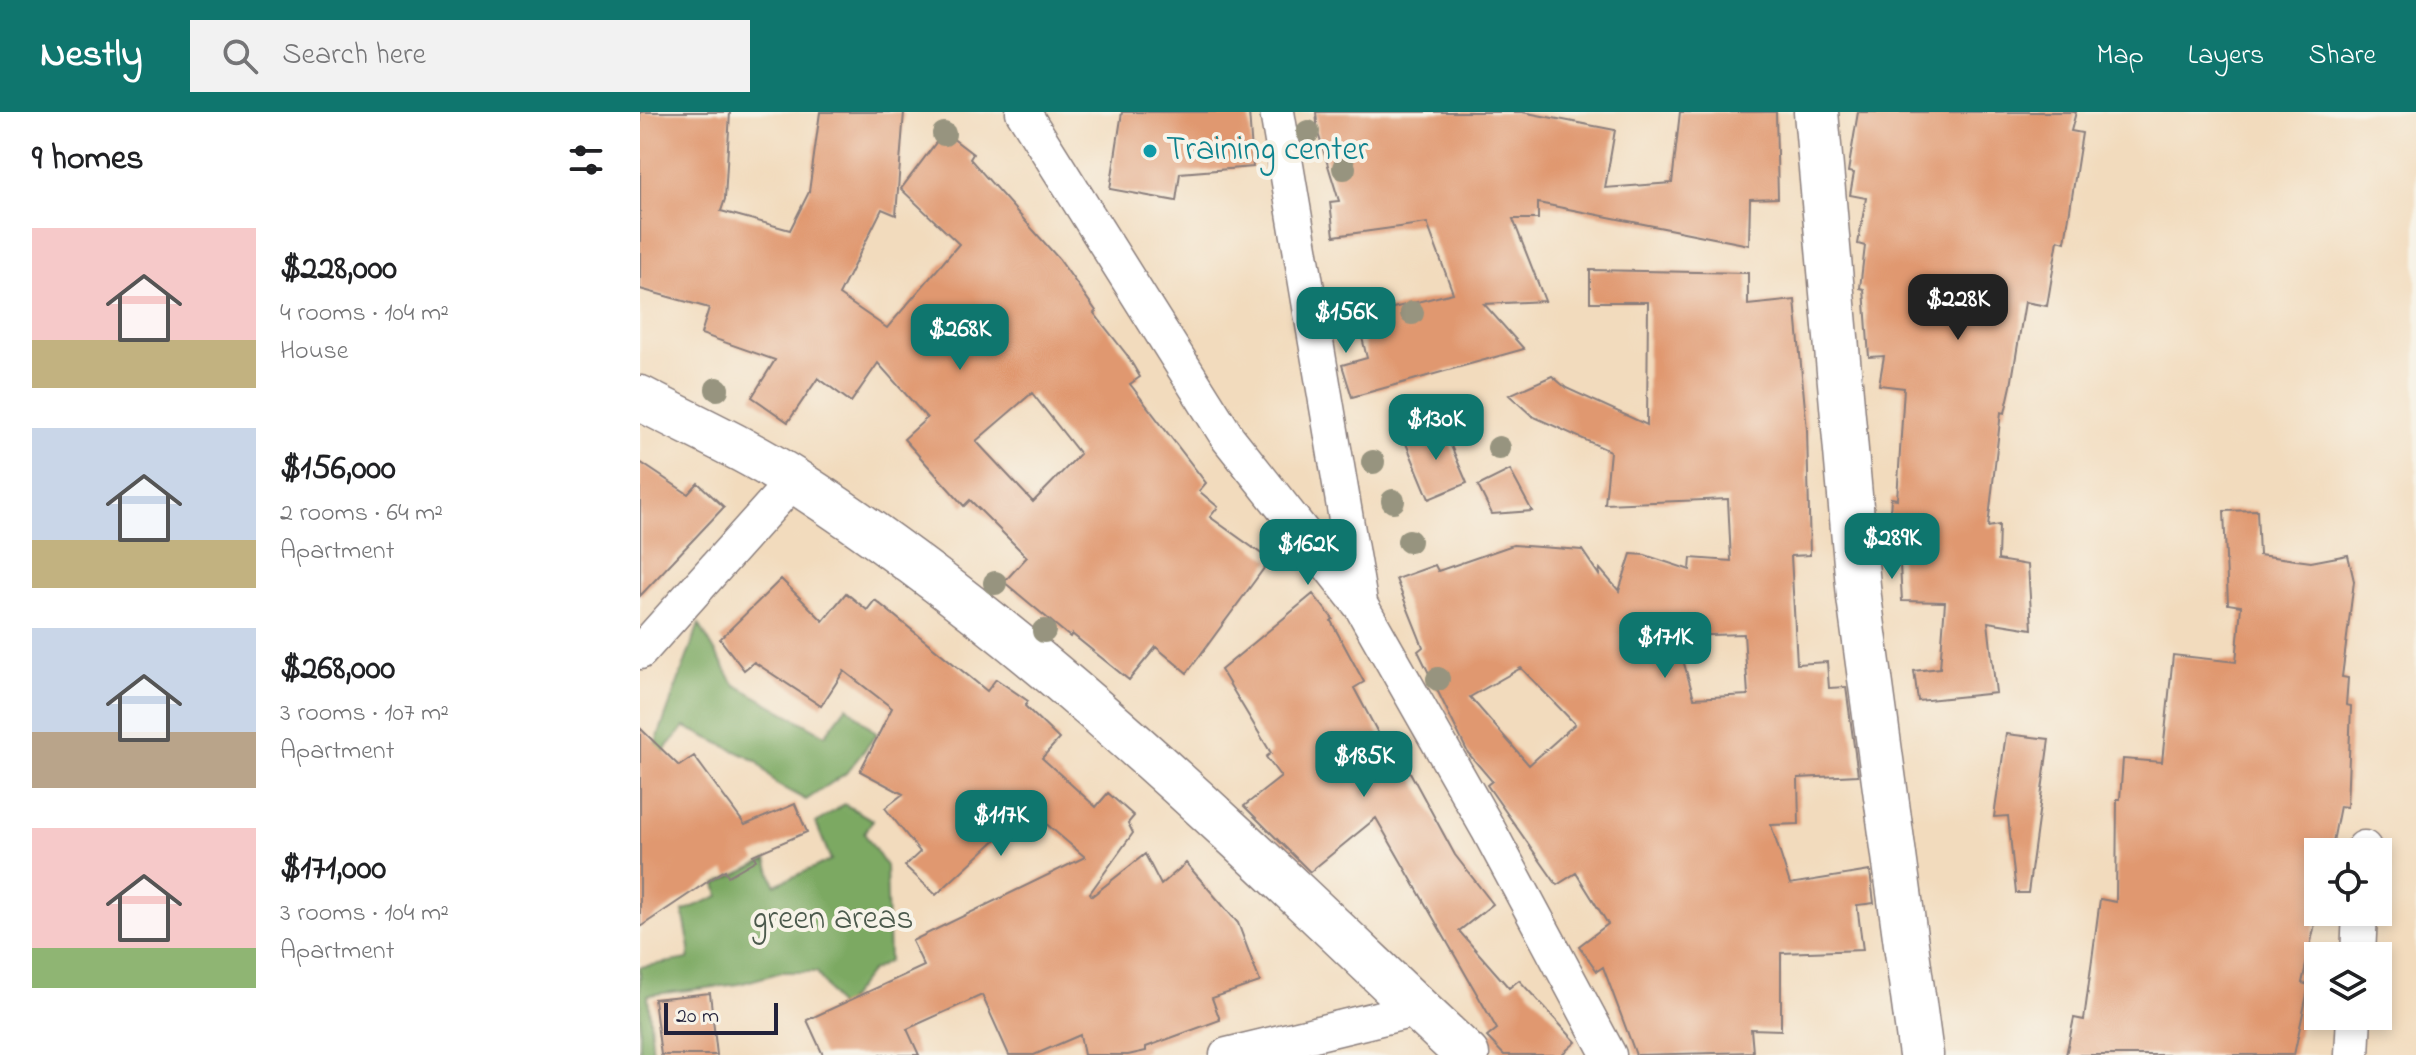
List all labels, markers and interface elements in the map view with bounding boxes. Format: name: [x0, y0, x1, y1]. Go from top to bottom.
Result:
search box: [190, 20, 750, 92]
text: Nestly: [40, 28, 142, 84]
icon: search: [218, 34, 262, 78]
text: Search here: [282, 34, 426, 78]
text: Map: [2096, 36, 2144, 77]
text: Layers: [2188, 36, 2264, 77]
text: Share: [2308, 36, 2376, 77]
place label: Training center: [1166, 126, 1369, 176]
text: 9 homes: [32, 135, 144, 185]
icon: filters: [564, 138, 608, 182]
marker: Training center: [1141, 142, 1159, 160]
text: $228,000: [280, 245, 397, 295]
icon: home: [96, 260, 192, 356]
pin: $228K: [1902, 274, 2014, 342]
text: $228K: [1926, 281, 1990, 319]
pin: $156K: [1290, 287, 1402, 355]
text: $156K: [1315, 294, 1377, 332]
text: 4 rooms · 104 m²: [280, 295, 449, 333]
pin: $268K: [904, 304, 1016, 372]
text: $268K: [929, 311, 991, 349]
text: House: [280, 333, 348, 371]
pin: $130K: [1380, 394, 1492, 462]
text: $130K: [1407, 401, 1465, 439]
text: $156,000: [280, 445, 396, 495]
icon: home: [96, 460, 192, 556]
text: 2 rooms · 64 m²: [280, 495, 443, 533]
pin: $289K: [1836, 513, 1948, 581]
pin: $162K: [1252, 519, 1364, 587]
text: $289K: [1863, 520, 1921, 558]
text: $162K: [1278, 526, 1338, 564]
text: Apartment: [280, 533, 394, 571]
pin: $171K: [1609, 612, 1721, 680]
text: $171K: [1637, 619, 1693, 657]
text: $268,000: [280, 645, 395, 695]
icon: home: [96, 660, 192, 756]
text: 3 rooms · 107 m²: [280, 695, 449, 733]
pin: $185K: [1308, 731, 1420, 799]
text: Apartment: [280, 733, 394, 771]
text: $185K: [1333, 738, 1395, 776]
pin: $117K: [945, 790, 1057, 858]
text: $117K: [973, 797, 1029, 835]
map controls: [2304, 838, 2392, 1030]
button: locate: [2304, 838, 2392, 926]
text: $171,000: [280, 845, 386, 895]
icon: home: [96, 860, 192, 956]
text: 3 rooms · 104 m²: [280, 895, 449, 933]
park label: green areas: [751, 895, 914, 945]
text: Apartment: [280, 933, 394, 971]
button: layers: [2304, 942, 2392, 1030]
scale bar: [664, 999, 778, 1035]
text: 20 m: [676, 1001, 719, 1033]

